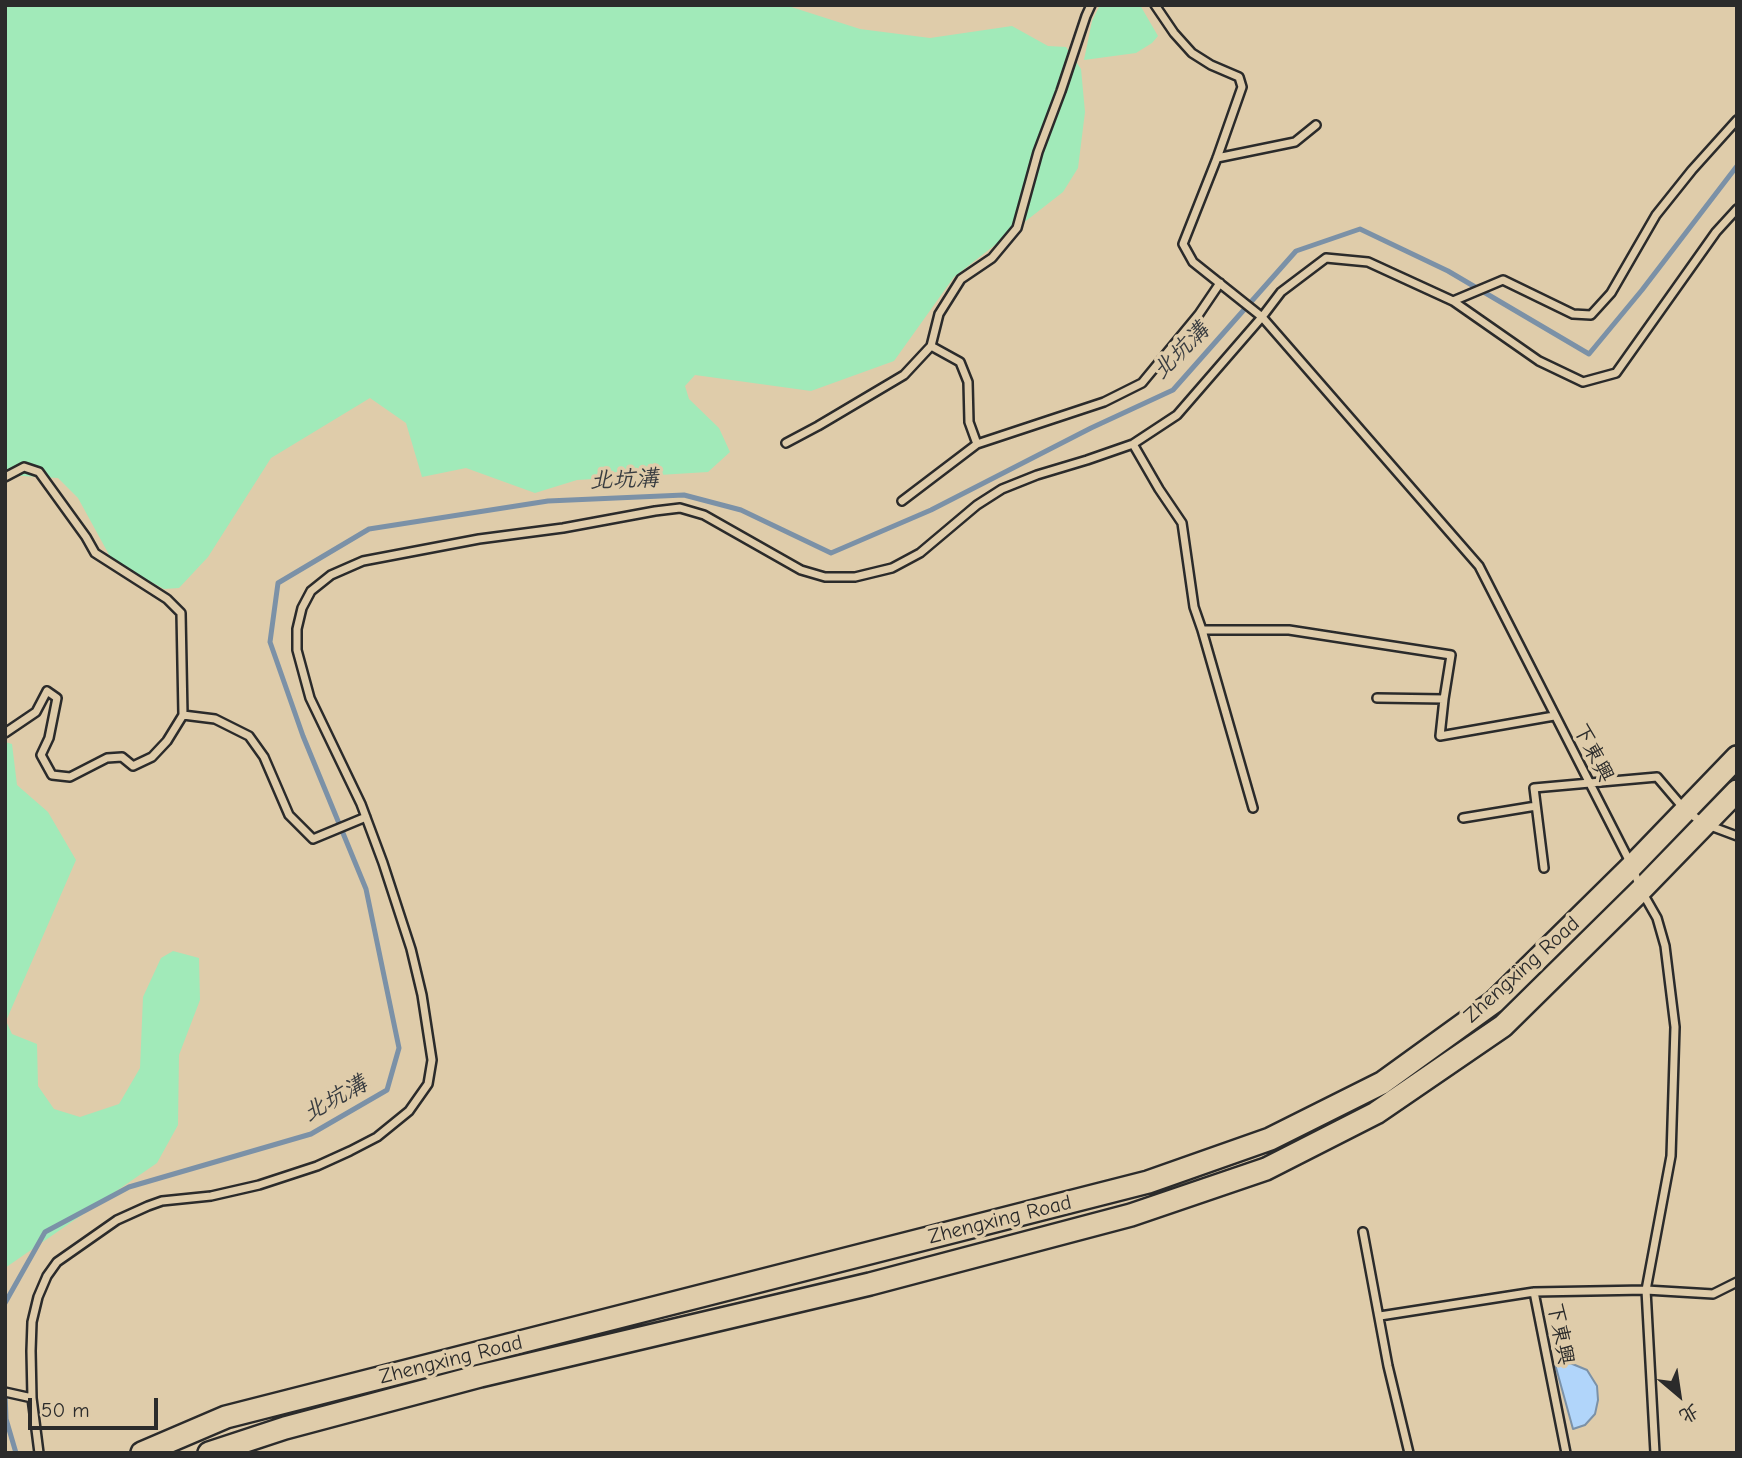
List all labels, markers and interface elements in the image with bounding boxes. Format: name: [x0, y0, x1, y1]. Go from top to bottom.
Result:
water label: 北坑溝: [1147, 317, 1215, 385]
water label: 北坑溝: [589, 465, 659, 495]
street label: 下東興: [1567, 719, 1619, 787]
street label: Zhengxing Road: [1459, 912, 1585, 1028]
water label: 北坑溝: [298, 1070, 372, 1128]
street label: Zhengxing Road: [926, 1190, 1074, 1250]
street label: 下東興: [1542, 1301, 1578, 1367]
street label: Zhengxing Road: [377, 1330, 525, 1390]
north arrow: [1644, 1360, 1714, 1430]
scale bar: [32, 1384, 161, 1428]
text: 50 m: [41, 1398, 90, 1422]
text: 北: [1676, 1399, 1703, 1428]

